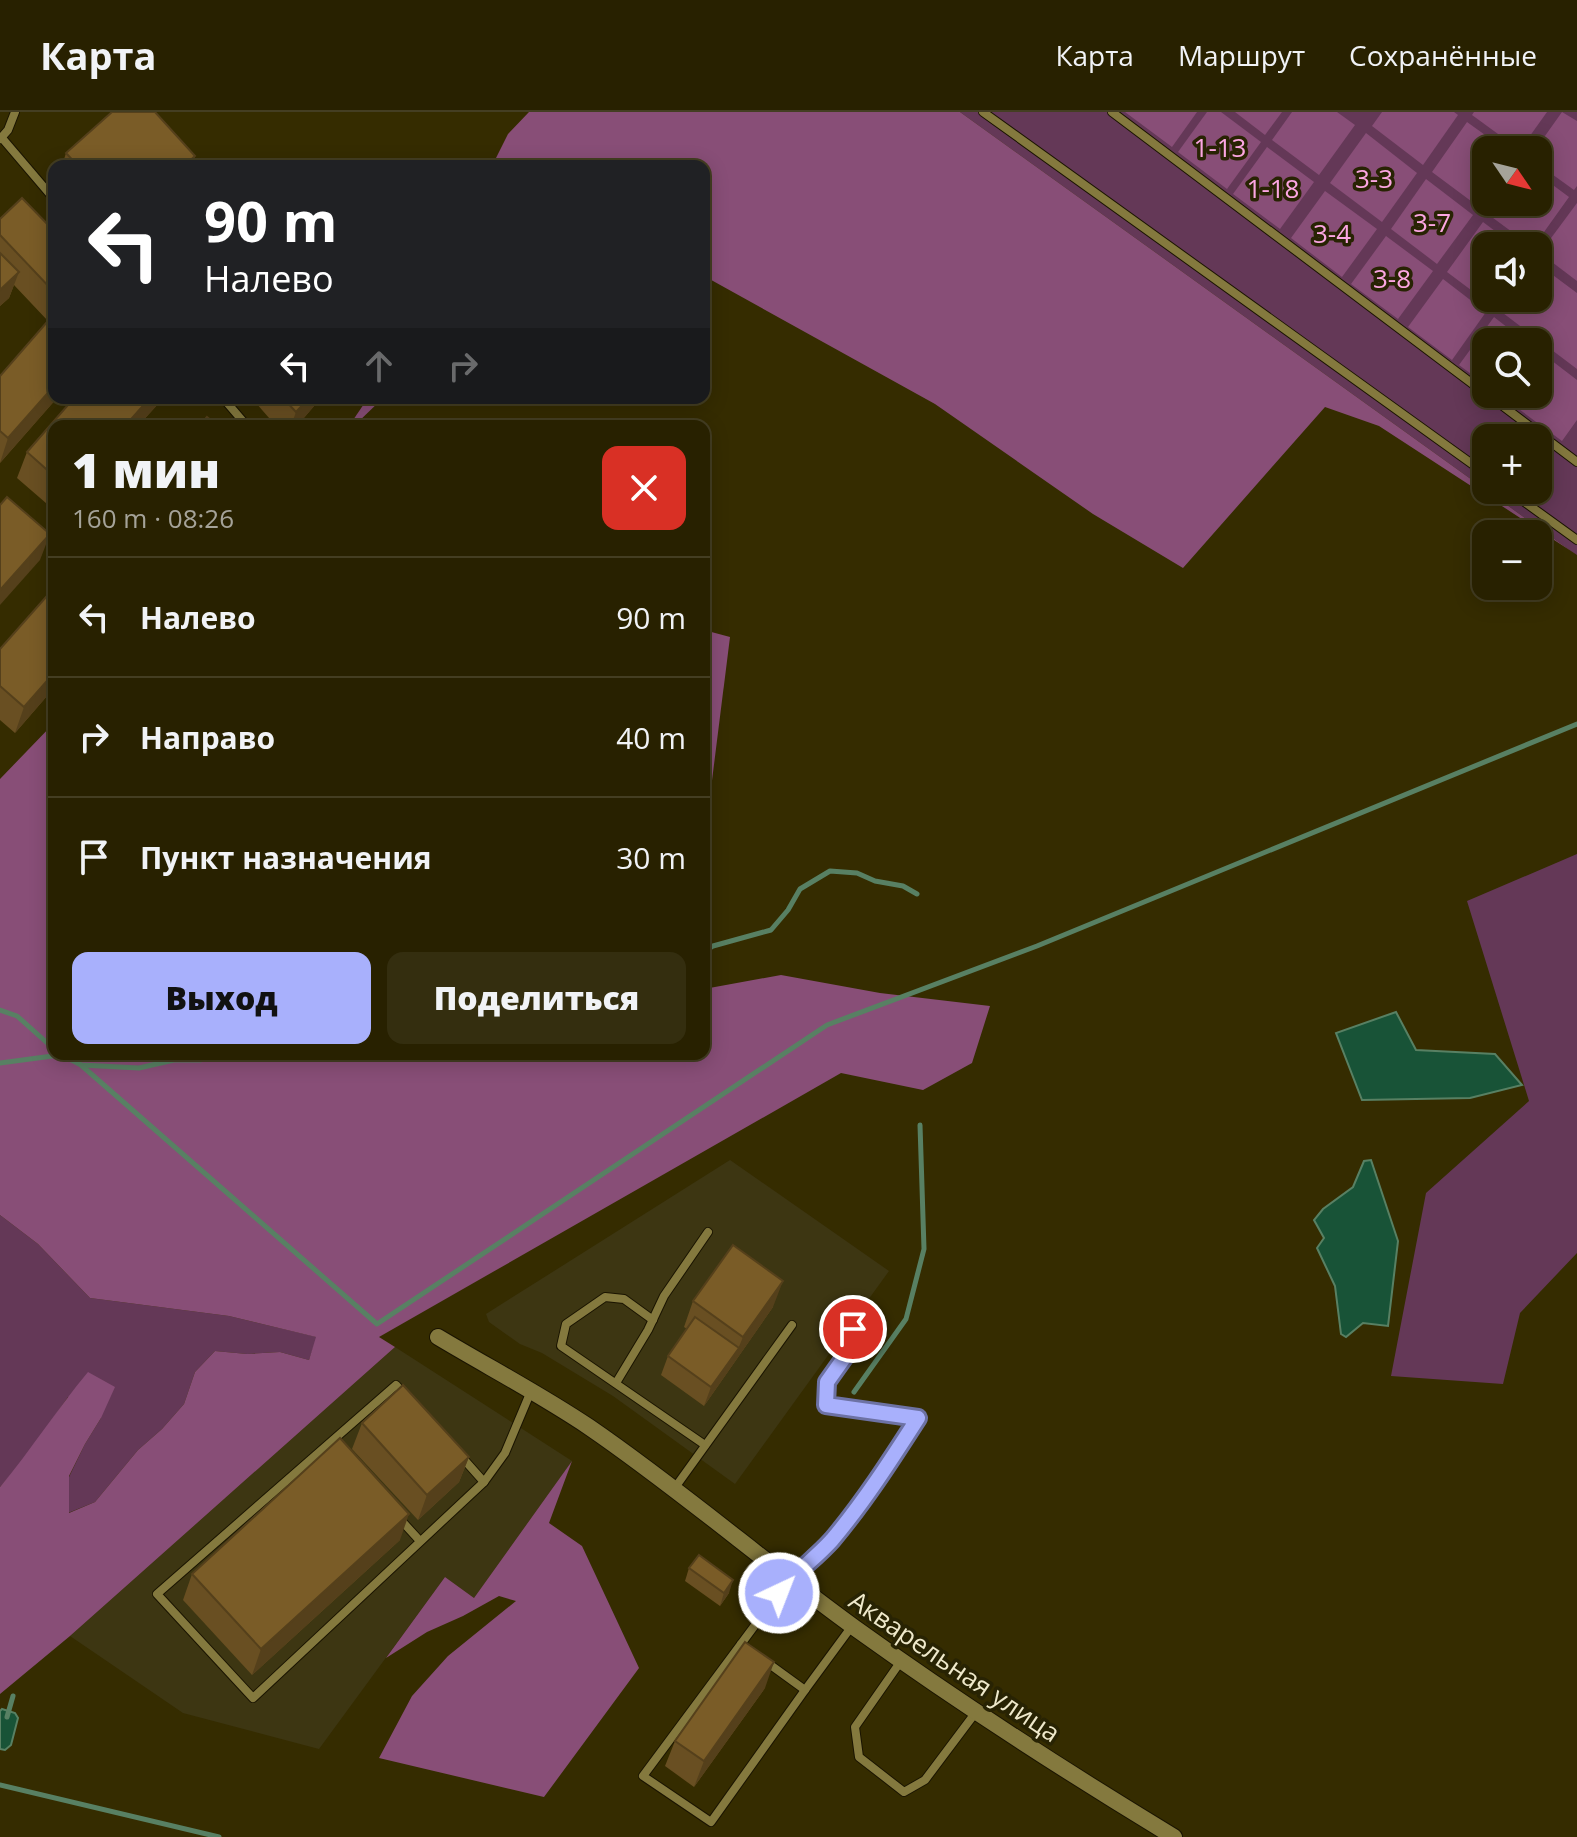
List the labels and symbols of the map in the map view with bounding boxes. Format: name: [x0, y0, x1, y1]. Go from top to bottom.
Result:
park label: 1-13: [1194, 129, 1246, 165]
north arrow: [1472, 136, 1552, 216]
park label: 3-3: [1355, 160, 1393, 196]
park label: 1-18: [1247, 170, 1299, 206]
park label: 3-7: [1413, 204, 1451, 240]
park label: 3-4: [1313, 215, 1351, 251]
park label: 3-8: [1373, 260, 1411, 296]
pin: [819, 1295, 887, 1363]
position arrow: [737, 1551, 821, 1635]
street label: Акварельная улица: [842, 1582, 1068, 1750]

